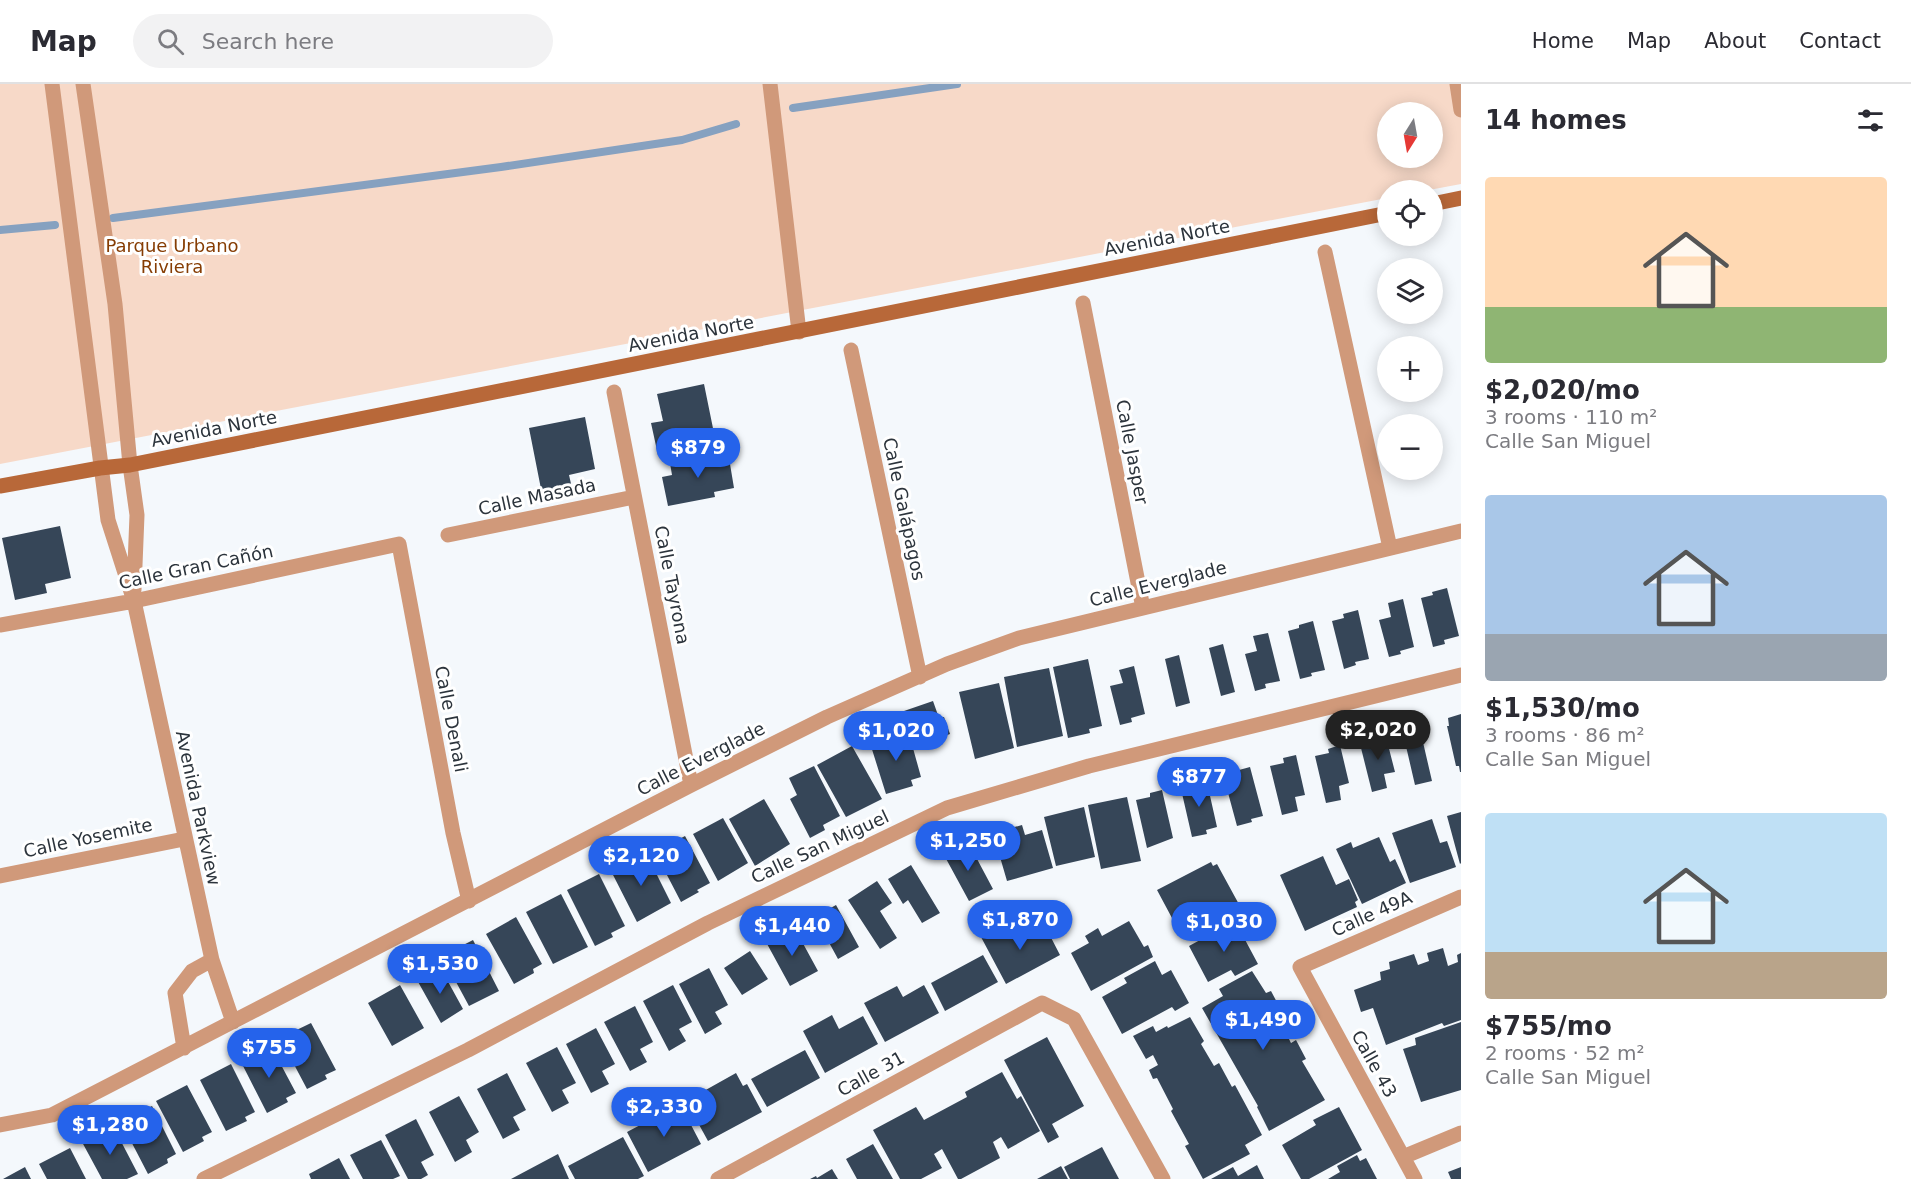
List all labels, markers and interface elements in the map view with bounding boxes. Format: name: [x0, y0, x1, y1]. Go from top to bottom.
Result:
search box: [133, 14, 553, 68]
text: Map: [30, 25, 97, 58]
icon: search: [154, 25, 187, 58]
text: Search here: [202, 29, 334, 54]
text: Home: [1532, 29, 1594, 53]
text: Map: [1627, 29, 1671, 53]
text: About: [1704, 29, 1766, 53]
text: Contact: [1799, 29, 1881, 53]
north arrow: [1377, 102, 1443, 168]
map controls: [1377, 102, 1443, 480]
icon: filters: [1854, 104, 1887, 137]
text: 14 homes: [1485, 105, 1627, 135]
button: locate: [1377, 180, 1443, 246]
street label: Avenida Norte: [1102, 215, 1232, 260]
icon: home: [1632, 216, 1740, 324]
park label: Parque Urbano Riviera: [105, 235, 239, 277]
button: layers: [1377, 258, 1443, 324]
street label: Avenida Norte: [626, 311, 756, 356]
button: +: [1377, 336, 1443, 402]
text: $2,020/mo: [1485, 375, 1640, 405]
street label: Calle Jasper: [1112, 398, 1153, 507]
text: 3 rooms · 110 m²: [1485, 405, 1657, 429]
street label: Avenida Norte: [149, 406, 279, 451]
button: −: [1377, 414, 1443, 480]
pin: $879: [662, 428, 734, 479]
text: Calle San Miguel: [1485, 429, 1651, 453]
text: $879: [670, 435, 726, 459]
street label: Calle Galápagos: [879, 435, 930, 582]
street label: Calle Masada: [476, 474, 598, 519]
street label: Calle Tayrona: [651, 524, 694, 646]
icon: home: [1632, 534, 1740, 642]
street label: Calle Gran Cañón: [117, 540, 275, 593]
street label: Calle Everglade: [1087, 556, 1229, 611]
street label: Calle Denali: [431, 664, 472, 774]
text: $1,530/mo: [1485, 693, 1640, 723]
pin: $2,020: [1329, 710, 1427, 761]
pin: $1,020: [847, 711, 945, 762]
street label: Calle Everglade: [633, 717, 768, 800]
text: $2,020: [1339, 717, 1417, 741]
text: $1,020: [857, 718, 935, 742]
text: 3 rooms · 86 m²: [1485, 723, 1645, 747]
street label: Avenida Parkview: [172, 728, 225, 887]
text: Calle San Miguel: [1485, 747, 1651, 771]
pin: $877: [1163, 757, 1235, 808]
text: $877: [1171, 764, 1227, 788]
street label: Calle San Miguel: [748, 805, 892, 888]
street label: Calle Yosemite: [22, 814, 154, 861]
pin: $1,250: [919, 821, 1017, 872]
text: $1,250: [929, 828, 1007, 852]
pin: $2,120: [592, 836, 690, 887]
text: $2,120: [602, 843, 680, 867]
icon: home: [1632, 852, 1740, 960]
street label: Calle 49A: [1328, 886, 1416, 941]
pin: $1,870: [971, 900, 1069, 951]
pin: $1,030: [1175, 902, 1273, 953]
pin: $1,440: [743, 906, 841, 957]
text: $1,870: [981, 907, 1059, 931]
text: $1,030: [1185, 909, 1263, 933]
text: $1,440: [753, 913, 831, 937]
pin: $1,530: [391, 944, 489, 995]
text: $1,530: [401, 951, 479, 975]
pin: $1,490: [1214, 1000, 1312, 1051]
text: $1,490: [1224, 1007, 1302, 1031]
text: $755/mo: [1485, 1011, 1612, 1041]
street label: Calle 43: [1347, 1027, 1401, 1101]
pin: $755: [233, 1028, 305, 1079]
text: $755: [241, 1035, 297, 1059]
text: 2 rooms · 52 m²: [1485, 1041, 1645, 1065]
street label: Calle 31: [834, 1047, 908, 1101]
text: Calle San Miguel: [1485, 1065, 1651, 1089]
pin: $2,330: [615, 1087, 713, 1138]
text: $2,330: [625, 1094, 703, 1118]
pin: $1,280: [61, 1105, 159, 1156]
text: $1,280: [71, 1112, 149, 1136]

